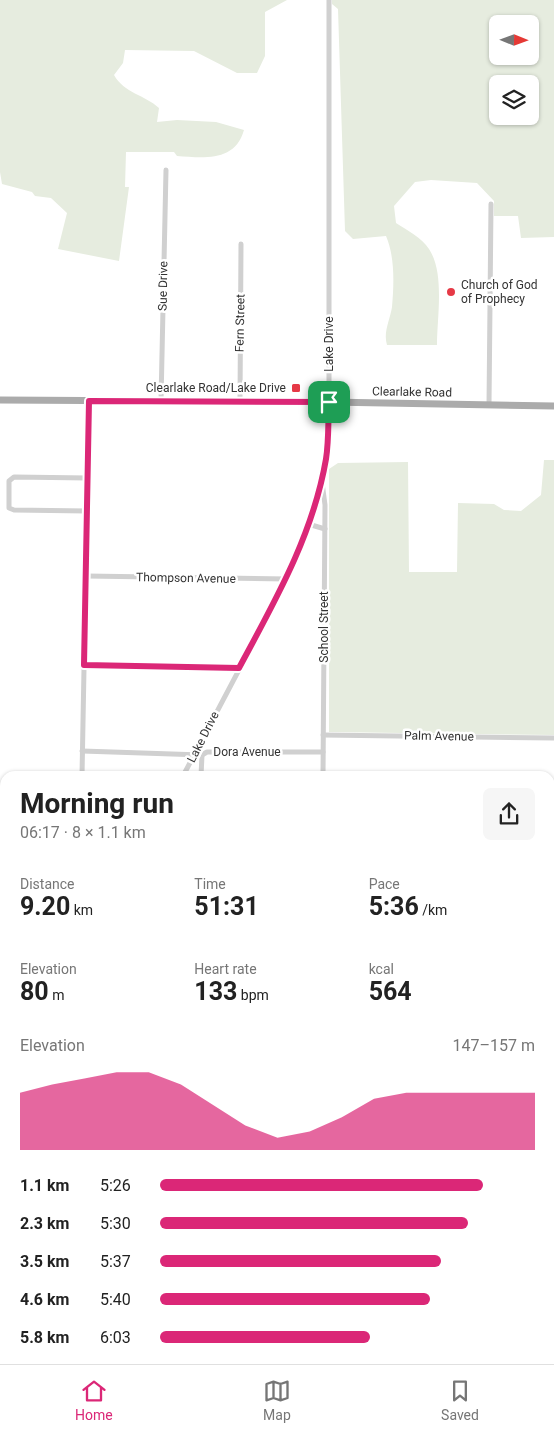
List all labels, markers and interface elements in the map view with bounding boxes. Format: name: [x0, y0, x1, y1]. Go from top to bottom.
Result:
north arrow: [489, 15, 539, 65]
map controls: [489, 15, 539, 125]
button: layers: [489, 75, 539, 125]
street label: Sue Drive: [156, 261, 170, 311]
place label: Church of God of Prophecy: [461, 278, 538, 306]
marker: Church of God of Prophecy: [445, 286, 457, 298]
street label: Fern Street: [232, 294, 248, 352]
street label: Lake Drive: [322, 316, 336, 372]
place label: Clearlake Road/Lake Drive: [146, 381, 286, 395]
pin: [308, 381, 350, 423]
marker: Clearlake Road/Lake Drive: [290, 382, 302, 394]
street label: Clearlake Road: [372, 384, 452, 400]
icon: arrive: [315, 388, 343, 416]
street label: Thompson Avenue: [136, 570, 236, 586]
street label: School Street: [317, 591, 331, 663]
street label: Lake Drive: [184, 709, 222, 765]
street label: Palm Avenue: [404, 728, 474, 744]
street label: Dora Avenue: [213, 745, 281, 759]
text: Morning run: [20, 787, 174, 820]
button: share: [483, 788, 535, 840]
text: 06:17 · 8 × 1.1 km: [20, 823, 146, 842]
text: Distance: [20, 876, 75, 892]
text: Time: [194, 876, 226, 892]
text: Pace: [369, 876, 400, 892]
text: 9.20: [20, 892, 70, 921]
text: 51:31: [194, 892, 259, 921]
text: 5:36: [369, 892, 419, 921]
text: km: [70, 902, 93, 918]
text: /km: [419, 902, 447, 918]
text: Elevation: [20, 961, 77, 977]
text: Heart rate: [194, 961, 257, 977]
text: kcal: [369, 961, 394, 977]
text: 80: [20, 977, 49, 1006]
text: 133: [194, 977, 237, 1006]
text: 564: [369, 977, 412, 1006]
text: m: [49, 987, 64, 1003]
text: bpm: [237, 987, 269, 1003]
text: Elevation: [20, 1036, 85, 1055]
text: 147–157 m: [453, 1036, 535, 1055]
text: 1.1 km: [20, 1176, 69, 1195]
text: 5:26: [100, 1176, 131, 1195]
text: 2.3 km: [20, 1214, 69, 1233]
text: 5:30: [100, 1214, 131, 1233]
text: 3.5 km: [20, 1252, 69, 1271]
text: 5:37: [100, 1252, 131, 1271]
text: 4.6 km: [20, 1290, 69, 1309]
text: 5:40: [100, 1290, 131, 1309]
text: 5.8 km: [20, 1328, 69, 1347]
text: 6:03: [100, 1328, 131, 1347]
tab: Home: [75, 1377, 113, 1423]
tab: Map: [263, 1377, 291, 1423]
tab: Saved: [441, 1377, 479, 1423]

